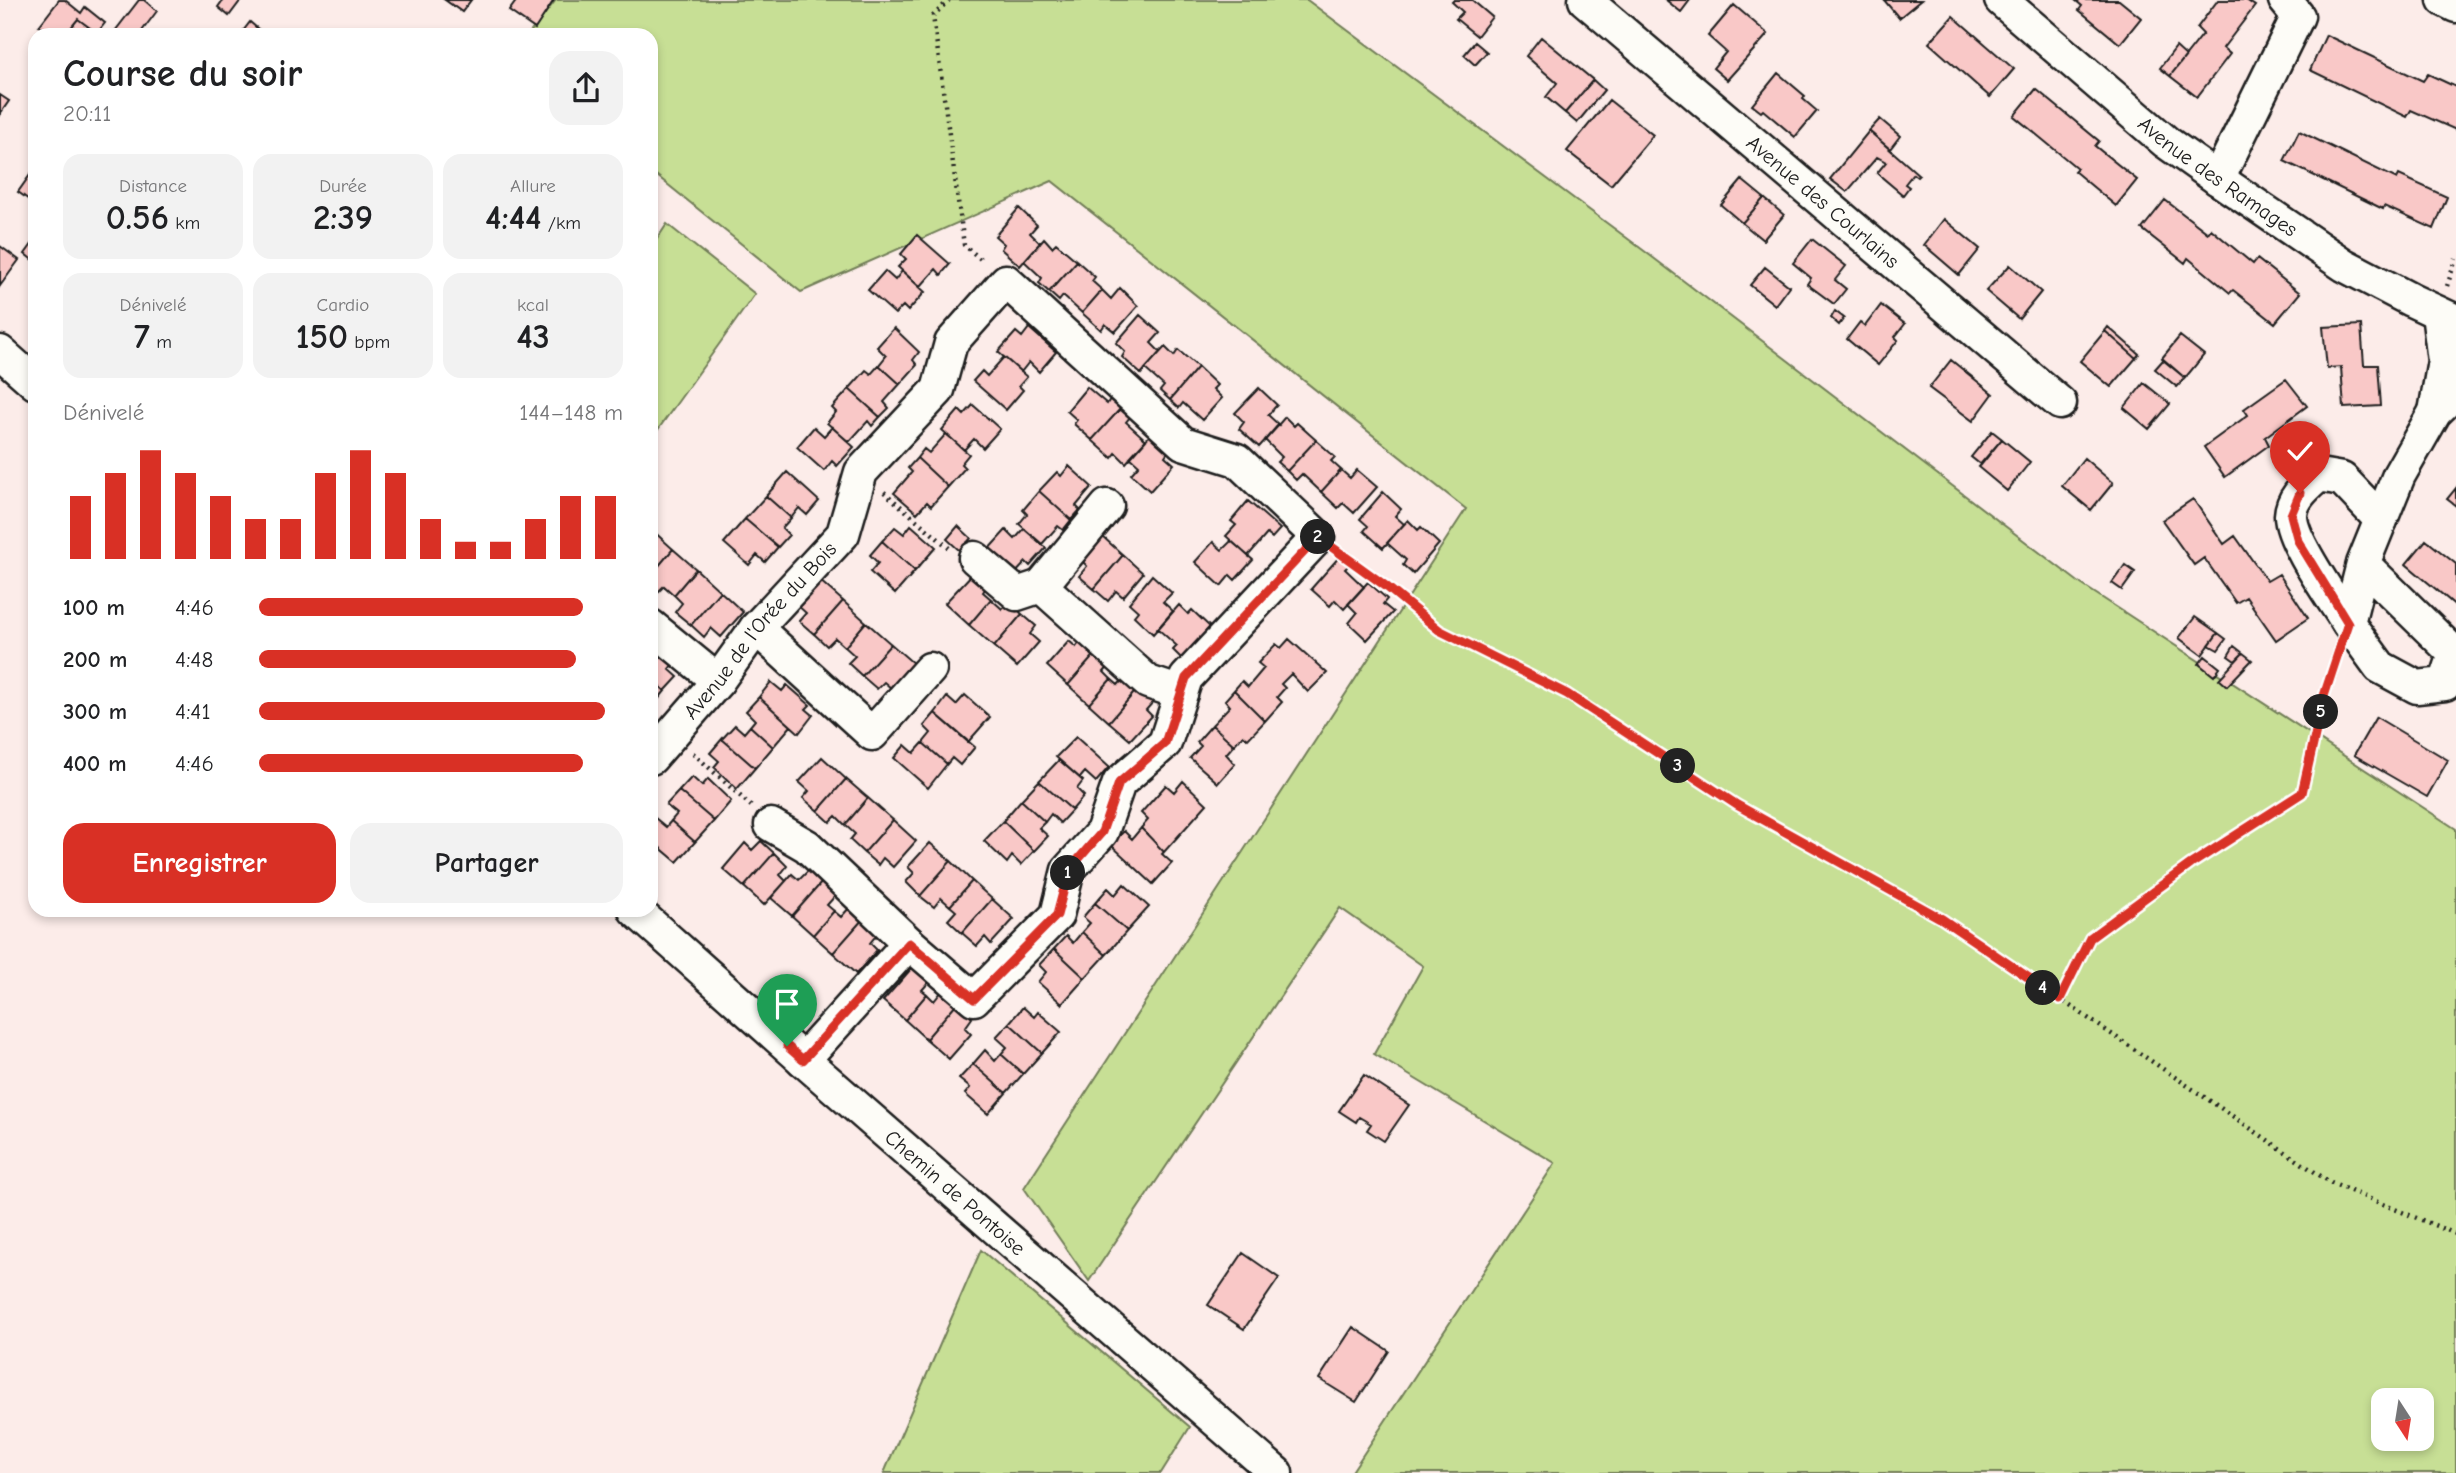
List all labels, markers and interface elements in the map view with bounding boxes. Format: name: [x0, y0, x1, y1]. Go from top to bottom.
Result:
button: share: [549, 51, 623, 125]
text: Course du soir: [63, 52, 302, 96]
text: 20:11: [63, 100, 111, 127]
street label: Avenue des Ramages: [2133, 112, 2302, 242]
street label: Avenue des Courlains: [1742, 131, 1904, 273]
text: Distance: [119, 175, 187, 197]
text: Durée: [319, 175, 367, 197]
text: Allure: [510, 175, 556, 197]
text: 0.56: [106, 197, 169, 238]
text: 2:39: [313, 197, 373, 238]
text: 4:44: [485, 197, 541, 238]
text: km: [169, 212, 200, 234]
text: /km: [541, 212, 581, 234]
text: Dénivelé: [119, 294, 187, 316]
text: Cardio: [317, 294, 369, 316]
text: kcal: [517, 294, 549, 316]
text: 7: [134, 316, 150, 357]
text: 150: [296, 316, 348, 357]
text: 43: [516, 316, 550, 357]
text: m: [150, 331, 172, 353]
text: bpm: [348, 331, 390, 353]
text: Dénivelé: [63, 399, 144, 426]
text: 144–148 m: [519, 399, 623, 426]
pin: [2270, 421, 2330, 493]
icon: check: [2281, 432, 2319, 470]
pin: 2: [1300, 520, 1336, 554]
text: 2: [1313, 525, 1322, 547]
street label: Avenue de l'Orée du Bois: [679, 537, 841, 724]
text: 100 m: [63, 594, 125, 621]
text: 4:46: [175, 594, 214, 621]
text: 200 m: [63, 646, 127, 673]
text: 4:48: [175, 646, 213, 673]
pin: 5: [2304, 694, 2338, 730]
text: 300 m: [63, 698, 127, 725]
text: 4:41: [175, 698, 211, 725]
text: 5: [2315, 700, 2326, 722]
pin: 3: [1660, 748, 1696, 784]
text: 400 m: [63, 750, 127, 777]
text: 4:46: [175, 750, 214, 777]
text: 3: [1673, 754, 1682, 776]
button: Enregistrer: [63, 823, 336, 903]
button: Partager: [350, 823, 623, 903]
pin: 1: [1050, 856, 1086, 890]
text: 1: [1064, 861, 1071, 883]
pin: 4: [2025, 970, 2060, 1006]
pin: [757, 974, 817, 1046]
text: 4: [2038, 976, 2047, 998]
icon: arrive: [768, 985, 806, 1023]
street label: Chemin de Pontoise: [880, 1125, 1030, 1260]
north arrow: [2371, 1388, 2434, 1451]
map controls: [2371, 1388, 2434, 1451]

